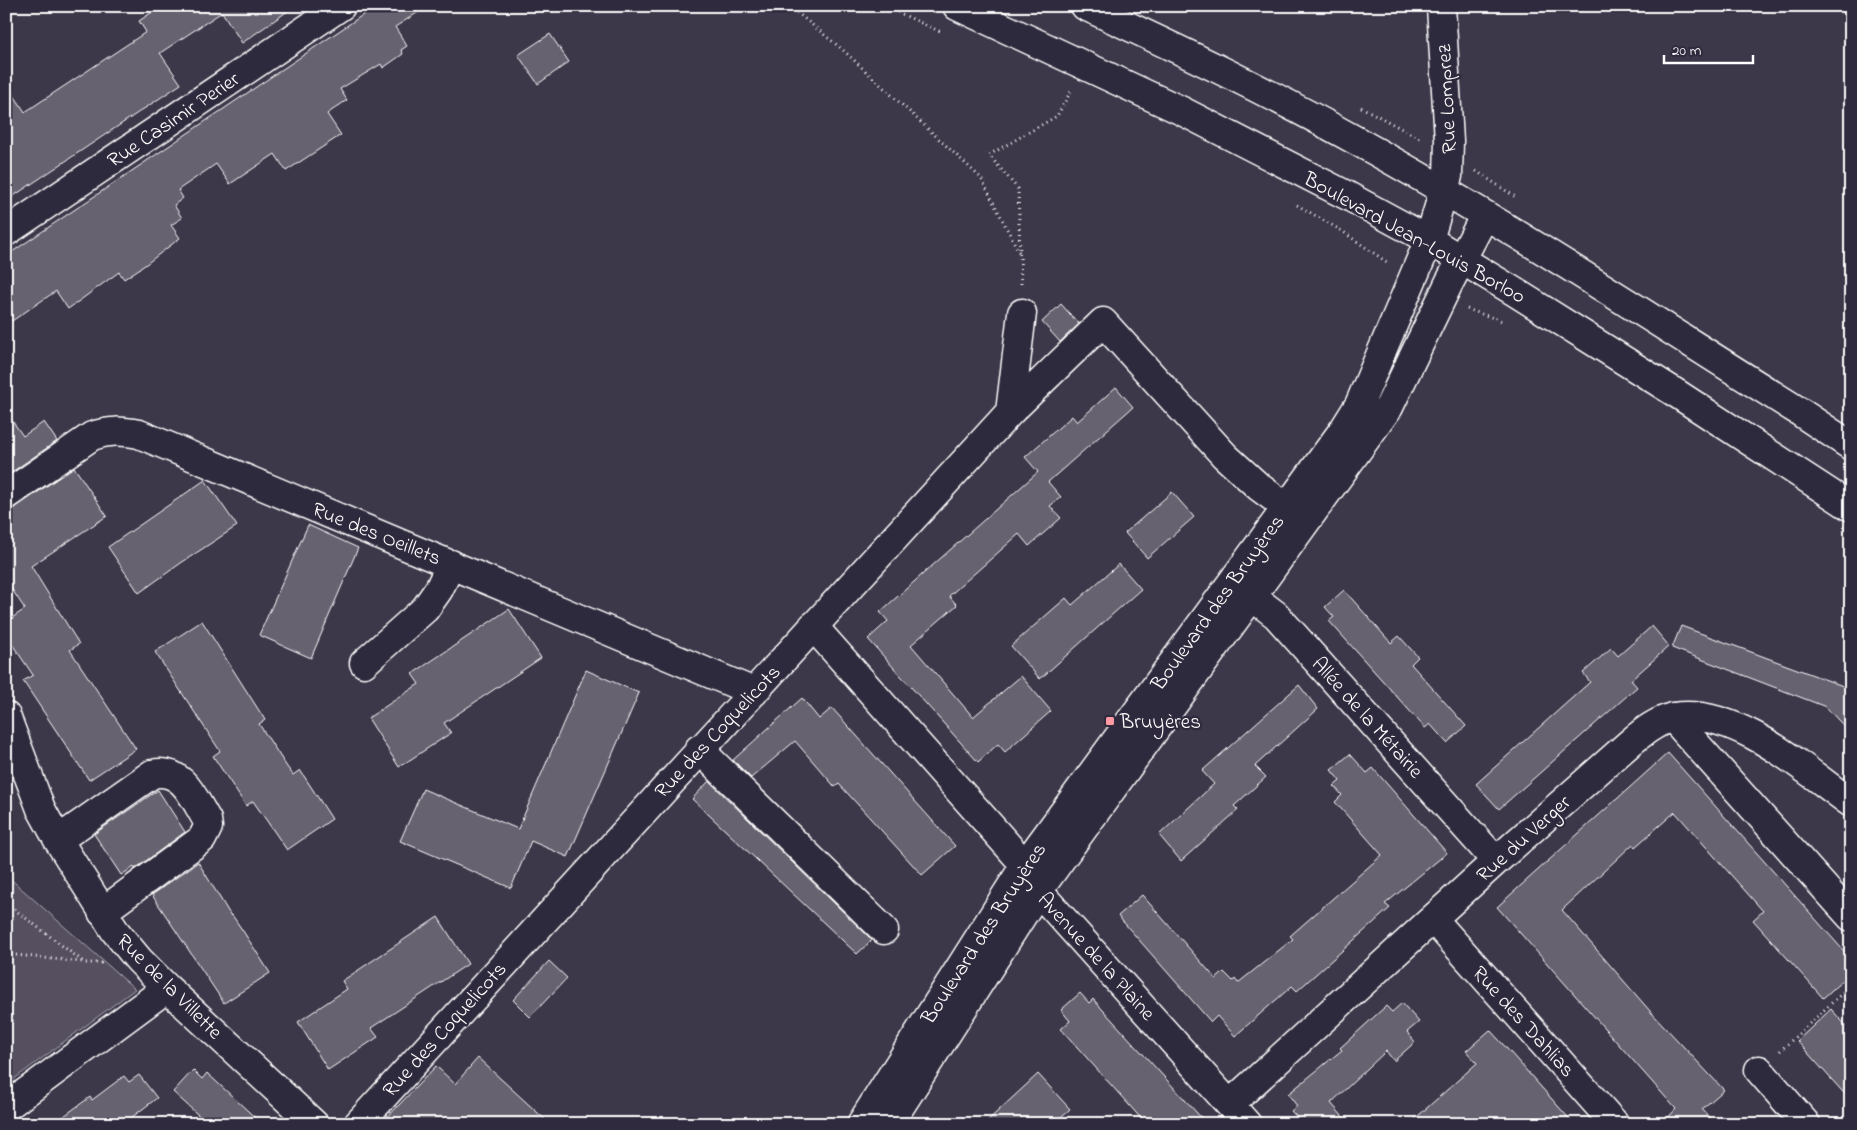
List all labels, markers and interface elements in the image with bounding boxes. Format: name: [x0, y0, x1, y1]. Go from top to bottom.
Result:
scale bar: [1664, 32, 1753, 64]
text: 20 m: [1672, 40, 1702, 62]
street label: Rue Lomprez: [1430, 43, 1466, 154]
street label: Rue Casimir Perier: [102, 65, 247, 176]
street label: Boulevard Jean-Louis Borloo: [1297, 165, 1530, 312]
street label: Rue des Oeillets: [307, 495, 445, 574]
street label: Boulevard des Bruyères: [1144, 509, 1294, 699]
street label: Allée de la Métairie: [1304, 651, 1430, 786]
street label: Rue des Coquelicots: [648, 659, 789, 806]
place label: Bruyères: [1119, 708, 1201, 740]
marker: Bruyères: [1104, 715, 1116, 727]
street label: Rue du Verger: [1470, 788, 1580, 892]
street label: Boulevard des Bruyères: [914, 837, 1056, 1033]
street label: Avenue de la Plaine: [1030, 886, 1162, 1029]
street label: Rue de la Villette: [109, 927, 229, 1048]
street label: Rue des Coquelicots: [376, 956, 515, 1105]
street label: Rue des Dahlias: [1464, 960, 1581, 1085]

